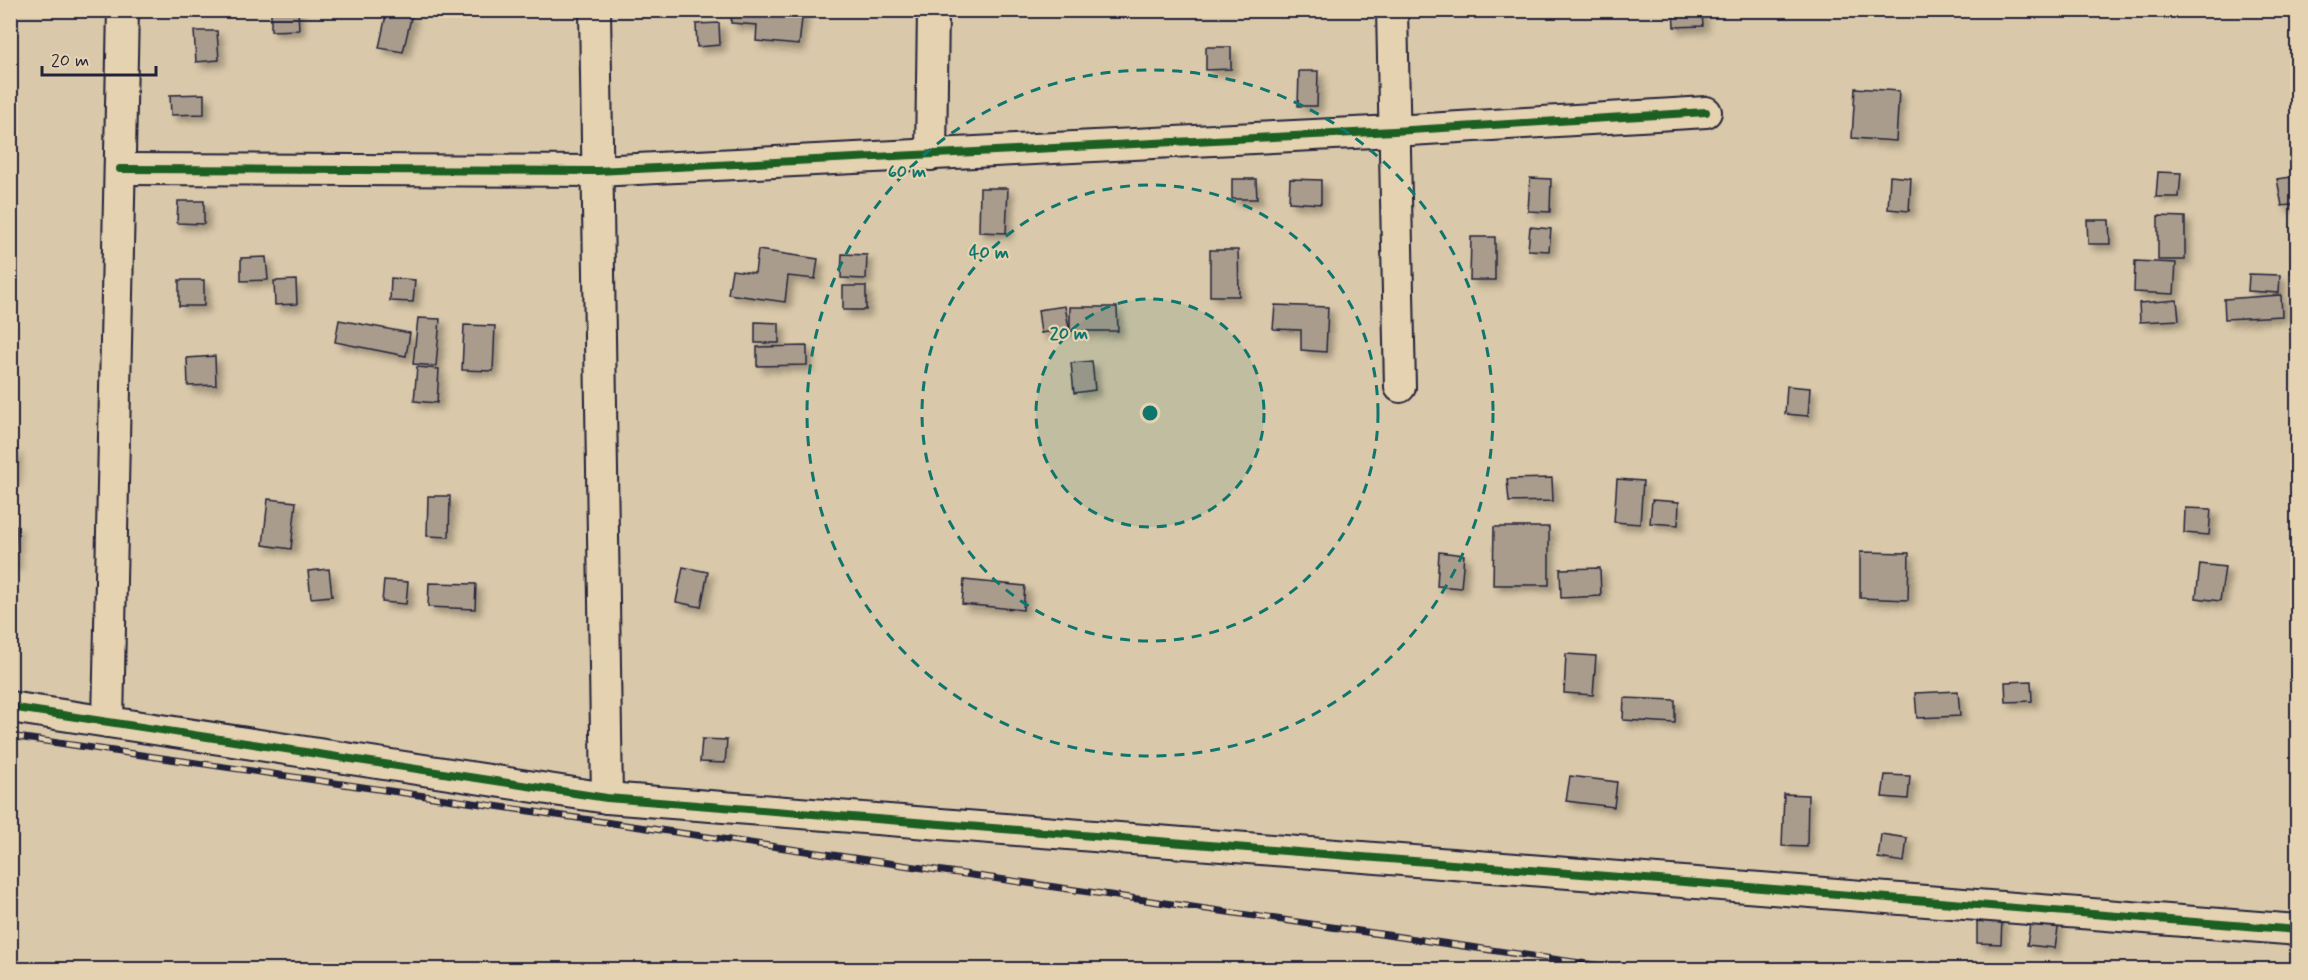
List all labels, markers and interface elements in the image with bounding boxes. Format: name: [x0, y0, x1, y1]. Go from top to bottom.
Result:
scale bar: [42, 39, 156, 77]
text: 20 m: [51, 49, 89, 73]
text: 60 m: [888, 160, 926, 184]
text: 40 m: [969, 241, 1009, 265]
text: 20 m: [1050, 322, 1088, 346]
centre of rings: [1140, 403, 1160, 423]

